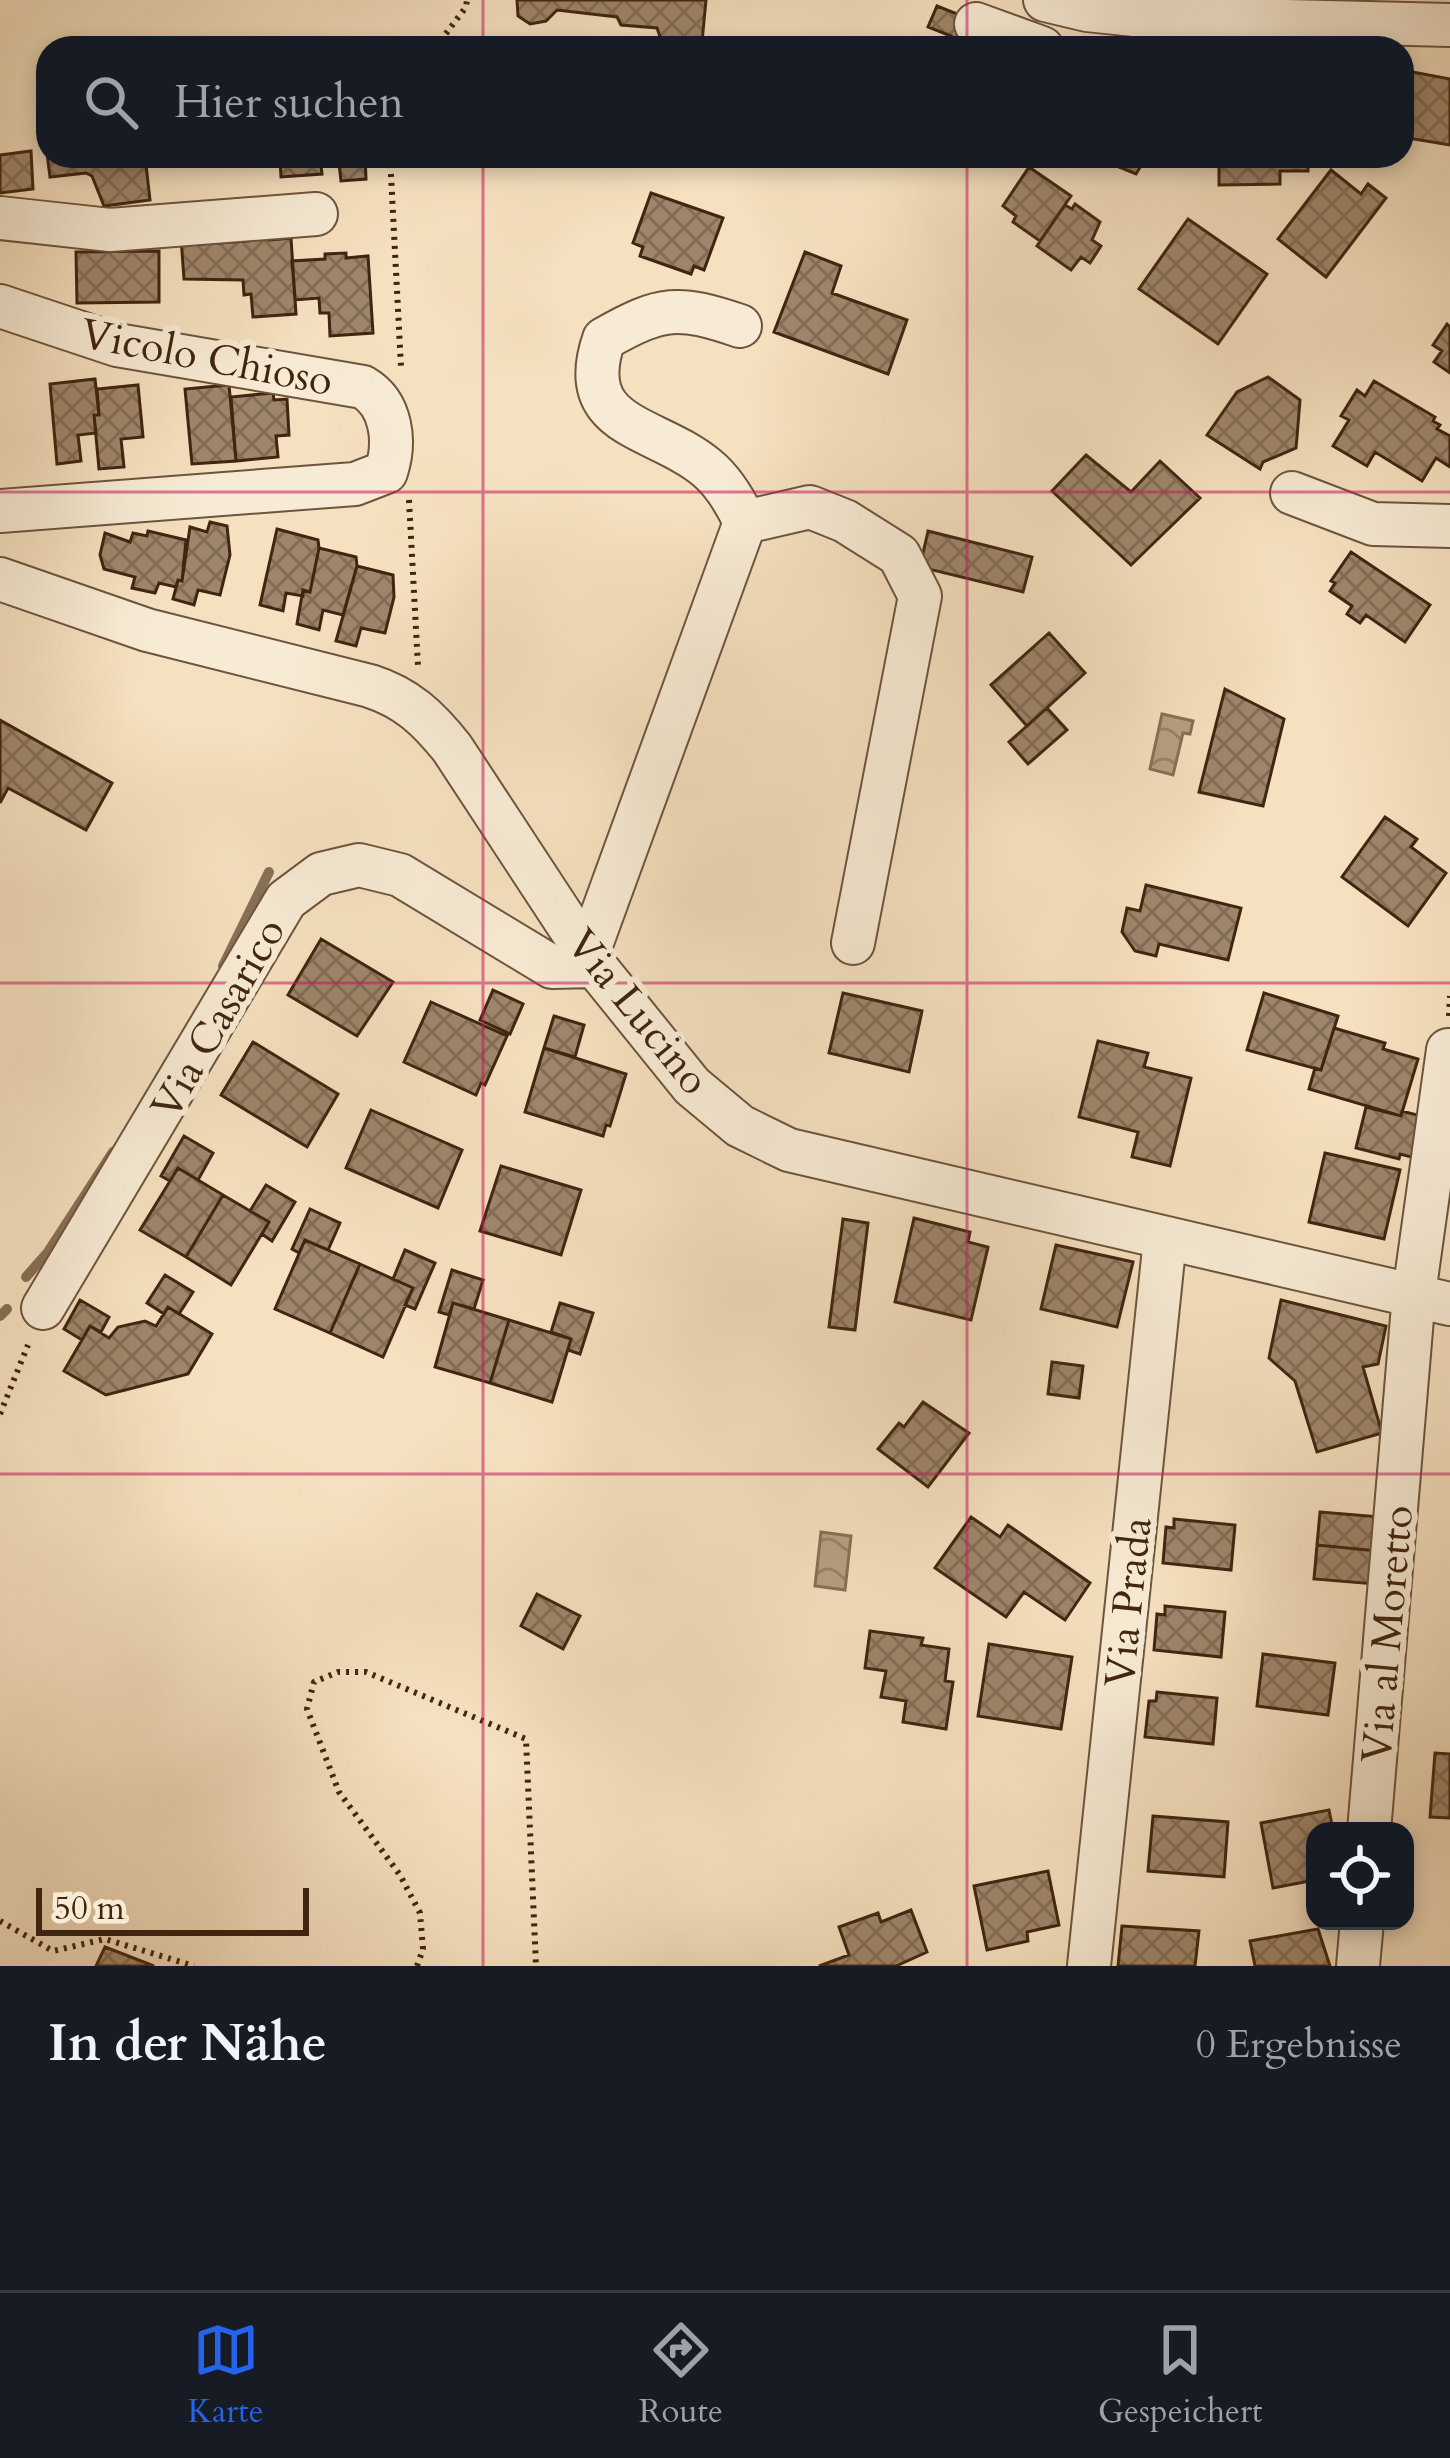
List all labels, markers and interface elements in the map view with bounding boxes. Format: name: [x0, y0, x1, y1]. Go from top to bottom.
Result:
search box: [36, 36, 1414, 168]
icon: search: [78, 69, 144, 135]
text: Hier suchen: [174, 72, 404, 133]
street label: Vicolo Chioso: [76, 305, 338, 410]
street label: Via Casarico: [138, 908, 299, 1130]
street label: Via Lucino: [553, 917, 722, 1107]
street label: Via al Moretto: [1348, 1503, 1427, 1765]
street label: Via Prada: [1091, 1514, 1166, 1690]
map controls: [1306, 1822, 1414, 1930]
button: locate: [1306, 1822, 1414, 1930]
scale bar: [36, 1882, 309, 1935]
text: 50 m: [54, 1886, 125, 1931]
text: In der Nähe: [48, 2009, 327, 2079]
text: 0 Ergebnisse: [1196, 2018, 1402, 2071]
tab: Karte: [187, 2317, 264, 2434]
tab: Route: [639, 2317, 723, 2434]
tab: Gespeichert: [1098, 2317, 1263, 2434]

